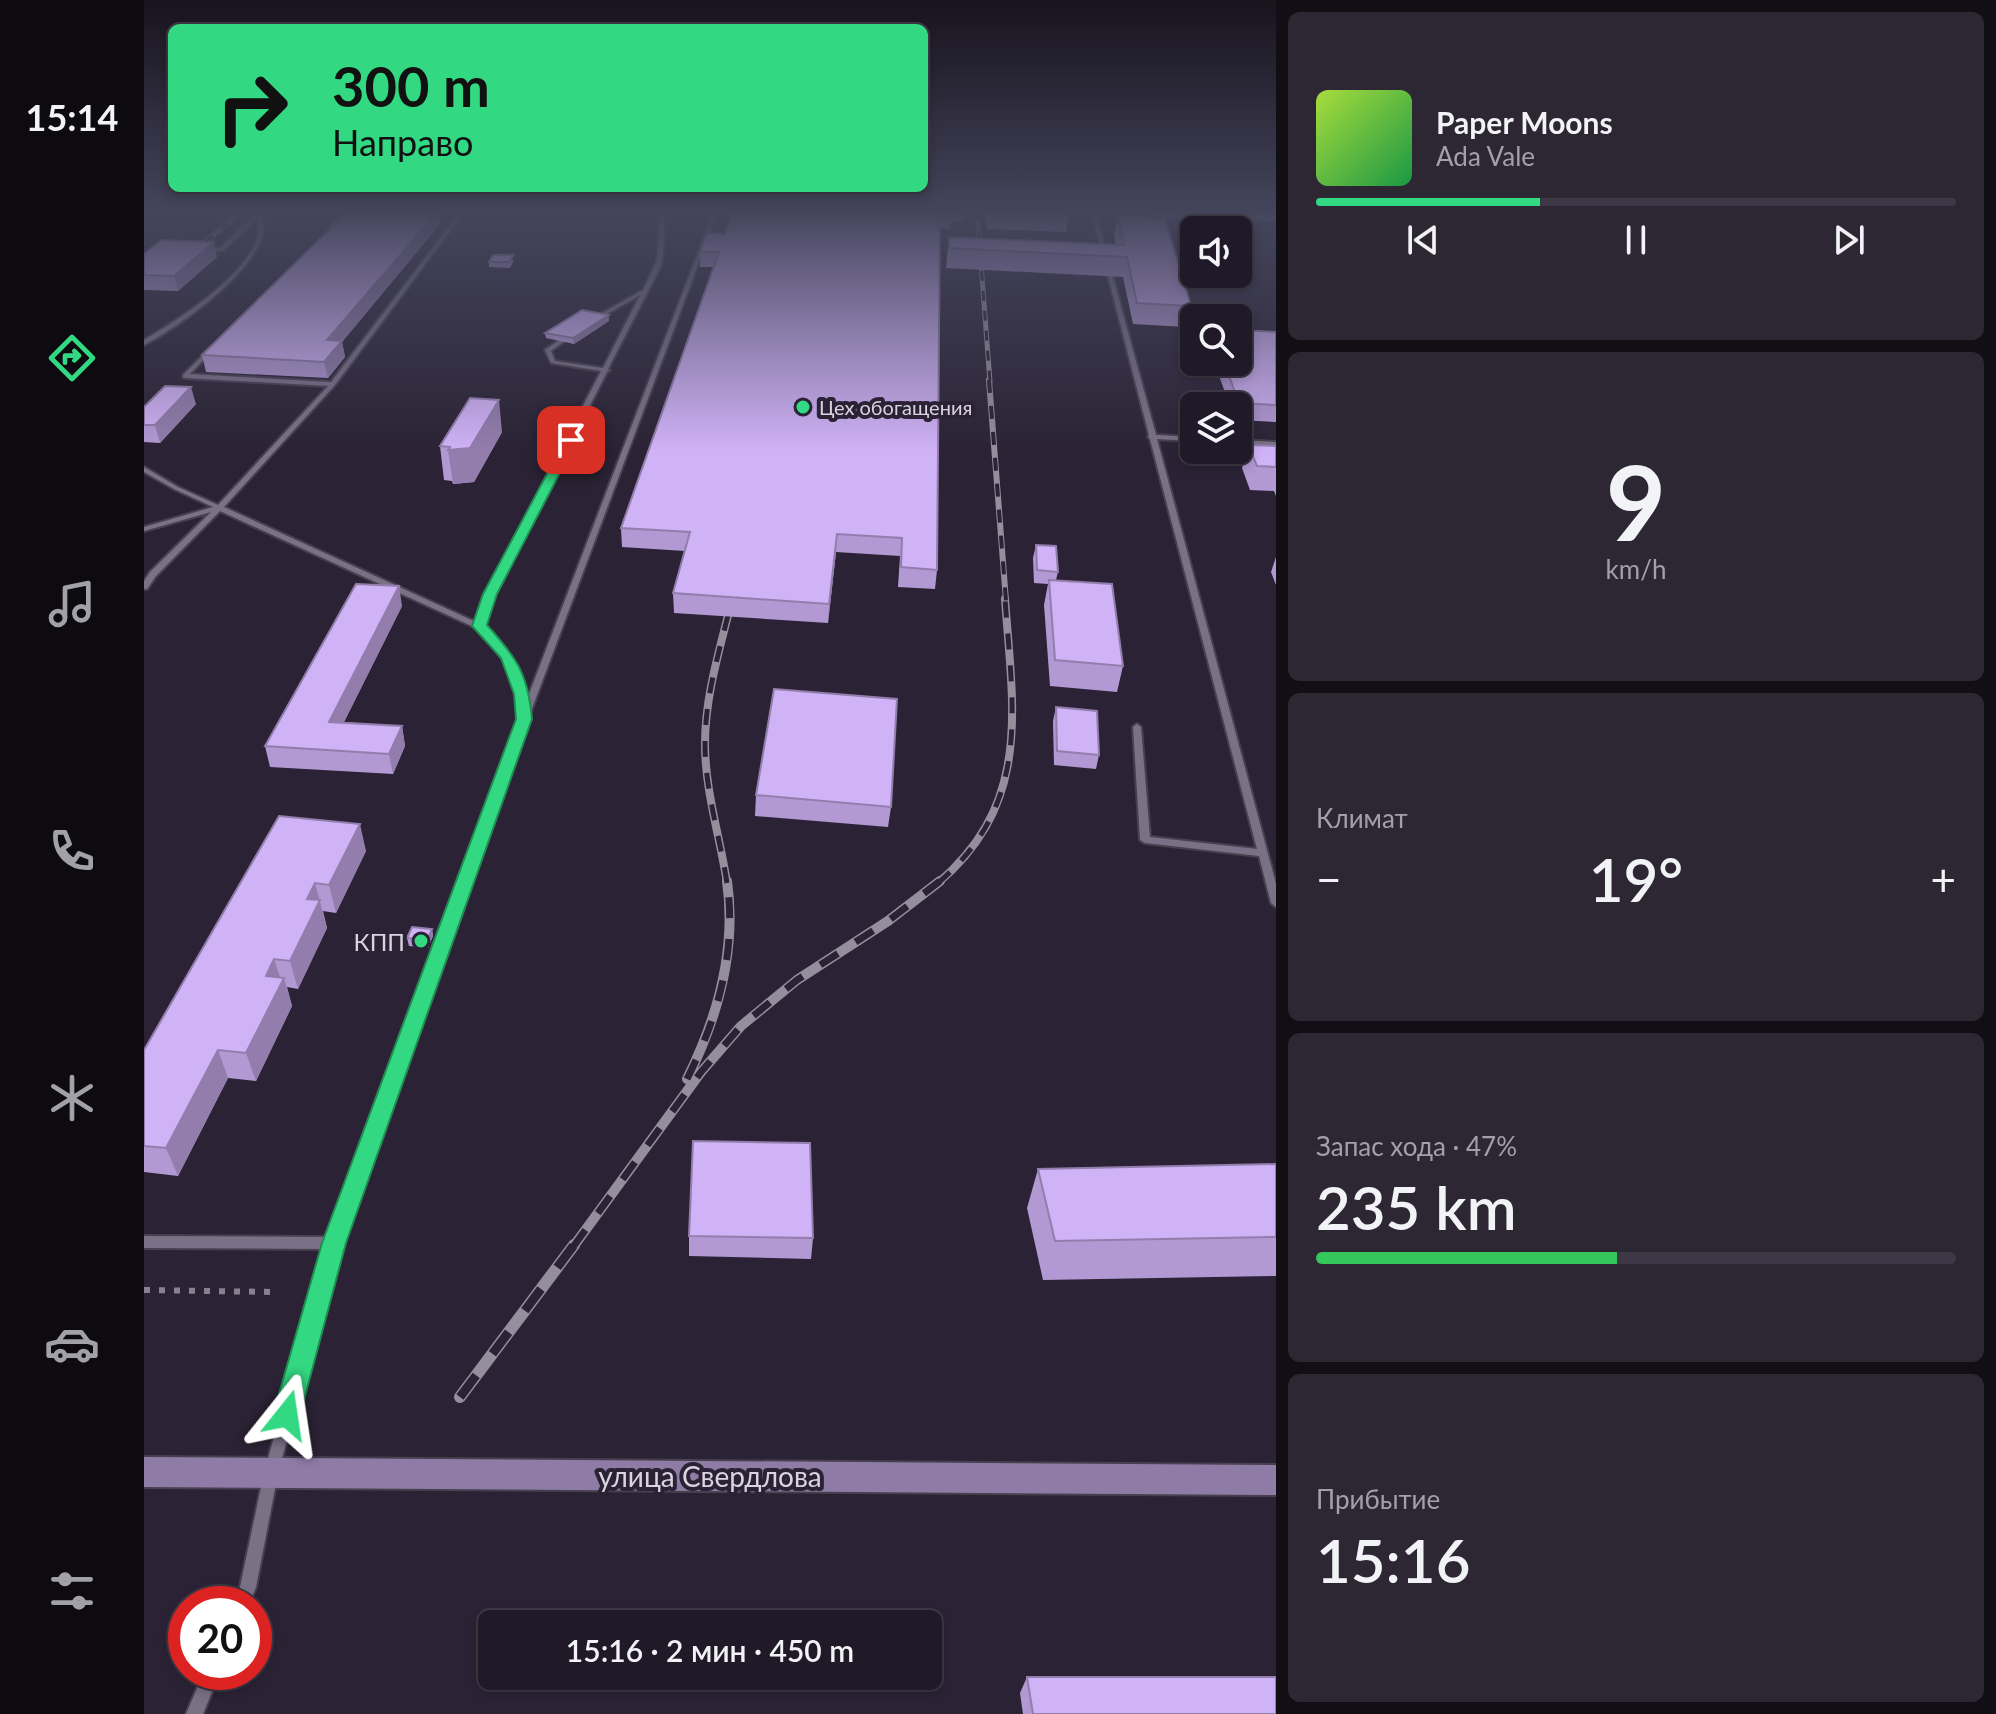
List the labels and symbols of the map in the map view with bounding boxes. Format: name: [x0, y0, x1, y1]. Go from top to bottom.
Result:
place label: Цех обогащения: [819, 395, 972, 419]
marker: Цех обогащения: [794, 398, 812, 416]
pin: [537, 406, 605, 474]
place label: КПП: [354, 927, 405, 956]
marker: КПП: [412, 932, 430, 950]
position arrow: [245, 1373, 329, 1457]
street label: улица Свердлова: [598, 1459, 822, 1493]
speed limit sign: 20: [168, 1586, 272, 1690]

